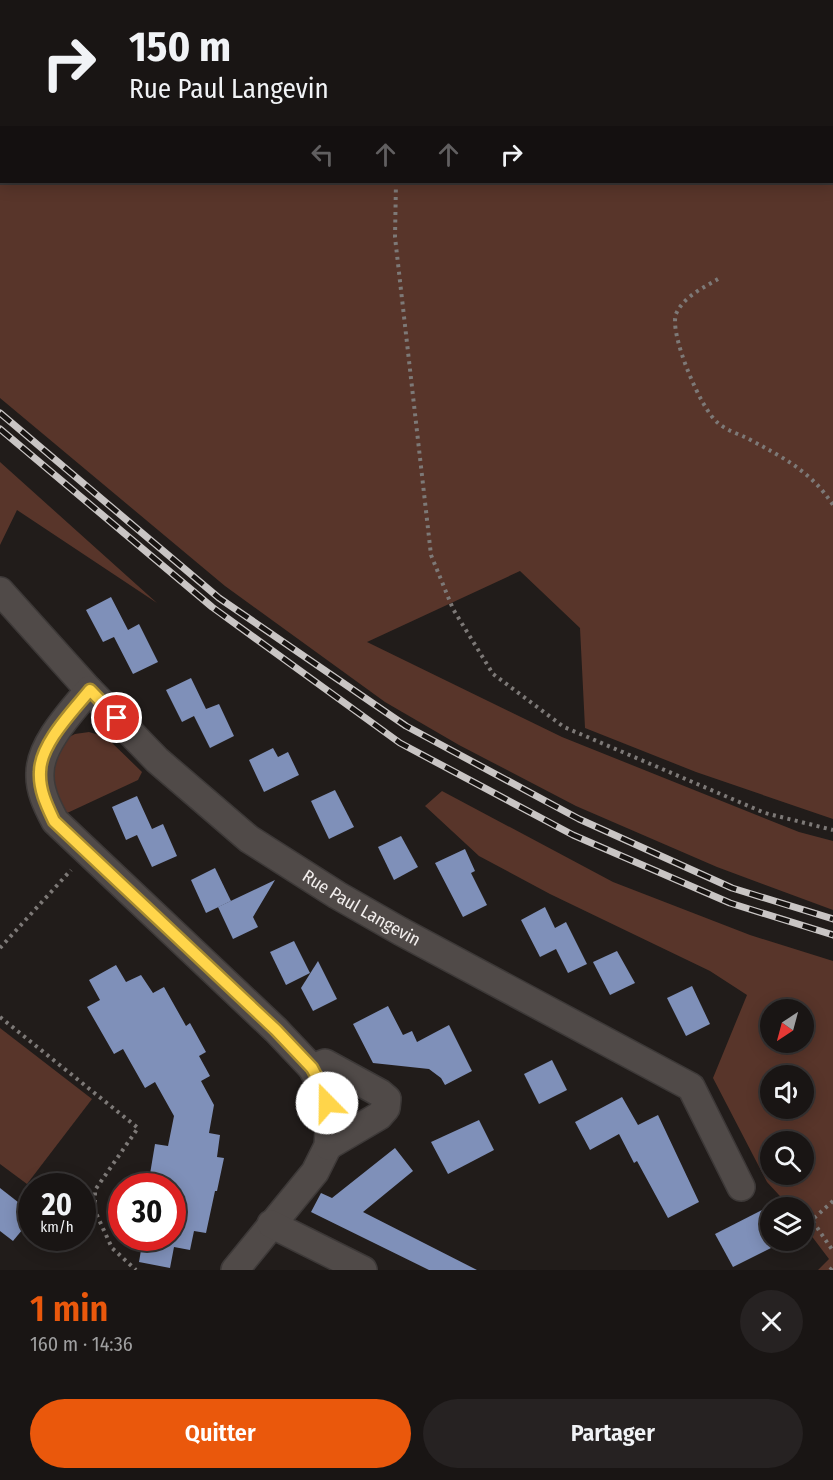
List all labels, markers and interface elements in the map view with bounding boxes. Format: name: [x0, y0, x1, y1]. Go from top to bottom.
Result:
text: 150 m: [129, 22, 231, 72]
icon: right: [30, 24, 108, 102]
text: Rue Paul Langevin: [129, 73, 329, 105]
icon: left: [306, 138, 339, 171]
icon: ahead: [369, 138, 402, 171]
icon: ahead: [432, 138, 465, 171]
icon: right: [495, 138, 528, 171]
pin: [91, 692, 142, 743]
icon: arrive: [100, 701, 133, 734]
street label: Rue Paul Langevin: [298, 865, 424, 951]
north arrow: [760, 999, 814, 1053]
map controls: [760, 999, 814, 1251]
button: sound: [760, 1065, 814, 1119]
position arrow: [295, 1071, 359, 1135]
button: search: [760, 1131, 814, 1185]
speed limit sign: 30: [108, 1173, 186, 1251]
text: 20: [42, 1187, 72, 1223]
button: layers: [760, 1197, 814, 1251]
text: km/h: [40, 1218, 74, 1236]
text: 1 min: [30, 1287, 108, 1331]
button: close: [740, 1290, 803, 1353]
text: 160 m · 14:36: [30, 1332, 133, 1356]
button: Quitter: [30, 1399, 411, 1468]
button: Partager: [423, 1399, 803, 1468]

